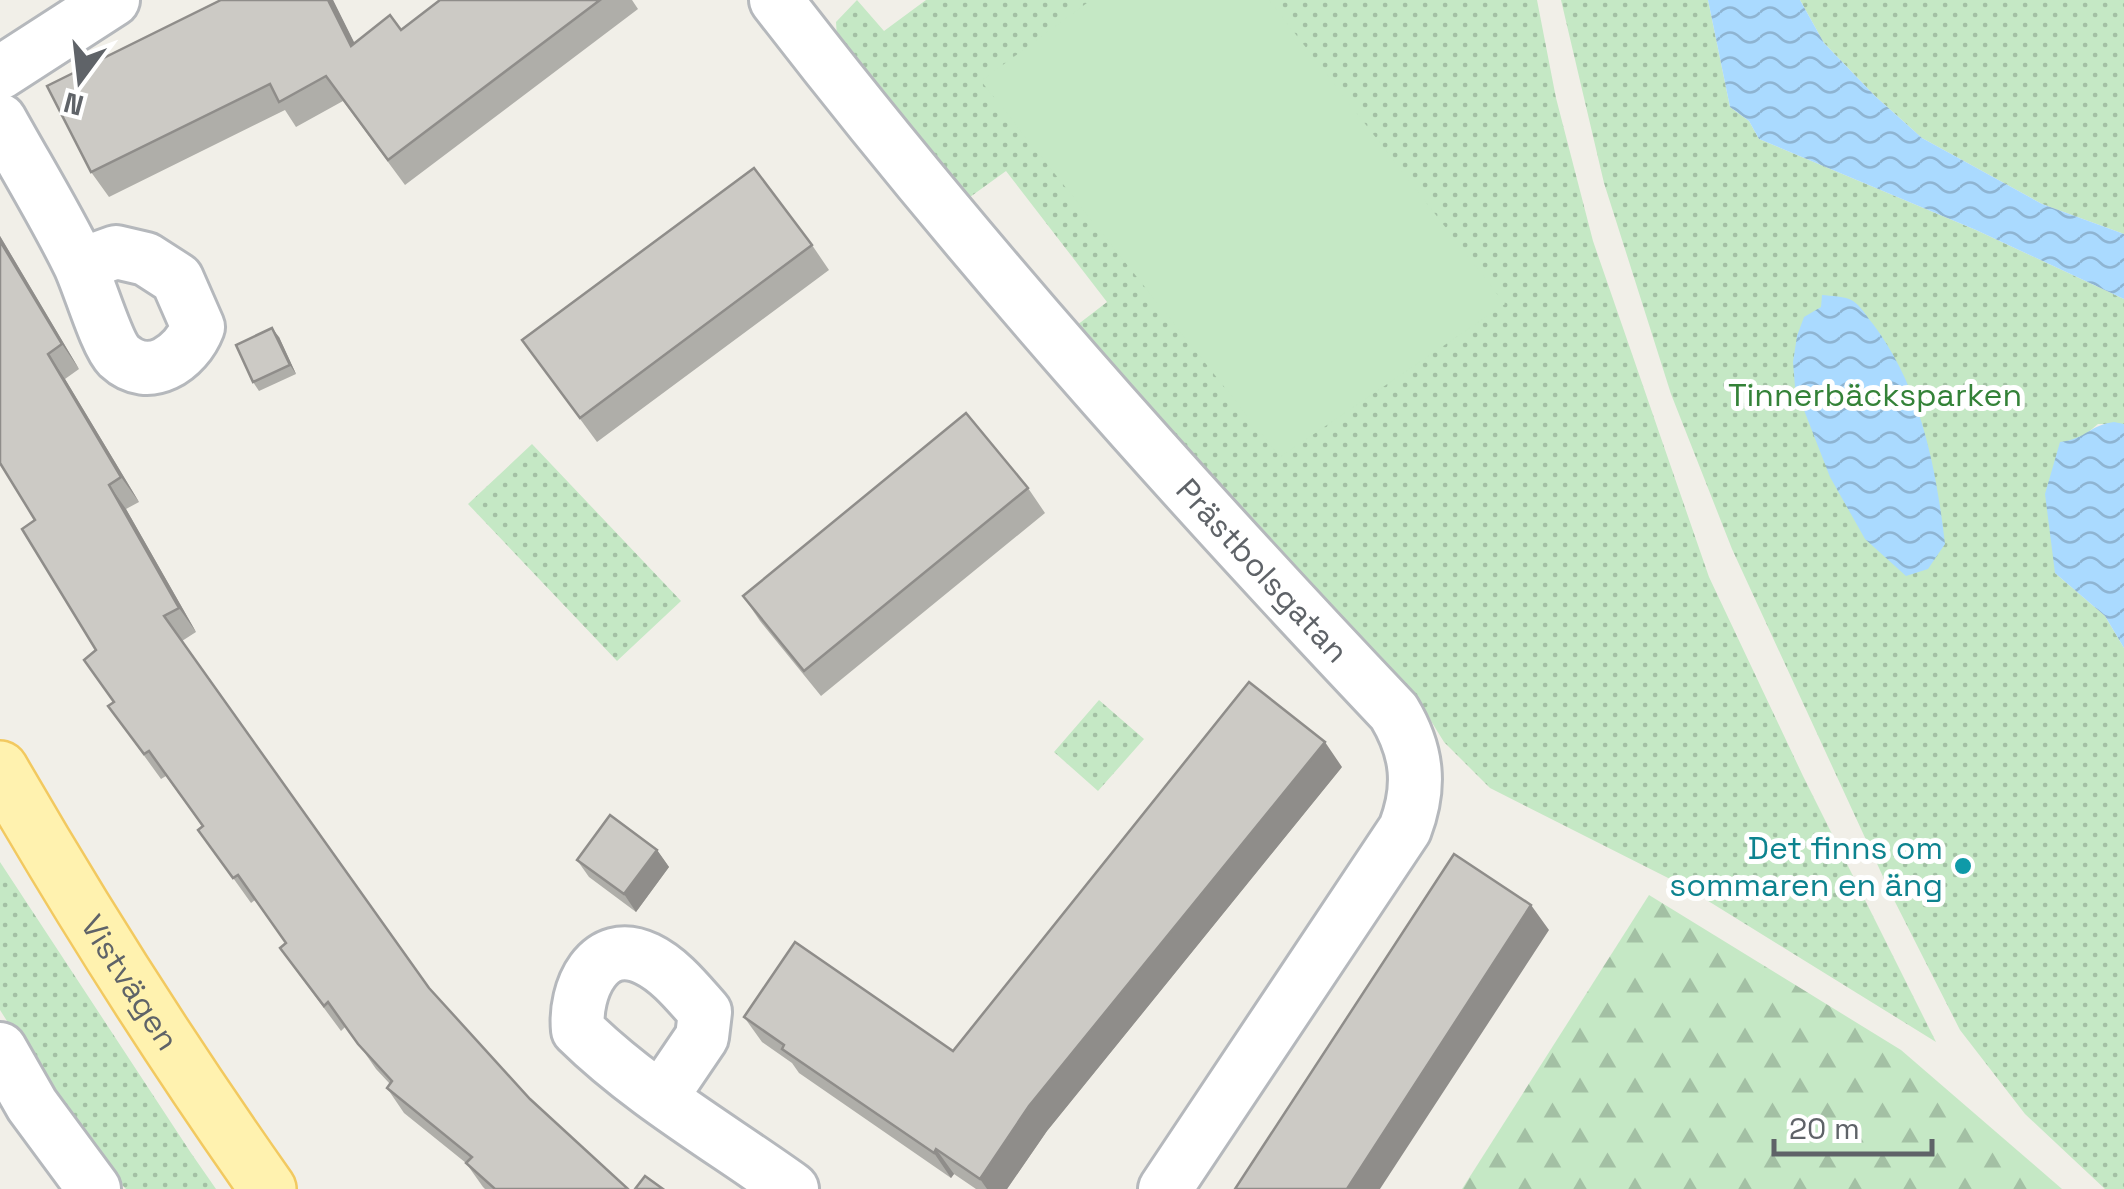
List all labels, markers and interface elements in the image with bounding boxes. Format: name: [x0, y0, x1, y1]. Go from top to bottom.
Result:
north arrow: [30, 30, 130, 130]
text: N: [60, 84, 87, 124]
park label: Tinnerbäcksparken: [1728, 375, 2022, 415]
street label: Prästbolsgatan: [1168, 470, 1357, 671]
place label: Det finns om sommaren en äng: [1669, 828, 1943, 905]
marker: Det finns om sommaren en äng: [1952, 855, 1974, 877]
street label: Vistvägen: [72, 908, 188, 1058]
scale bar: [1774, 1094, 1932, 1156]
text: 20 m: [1789, 1109, 1860, 1148]

